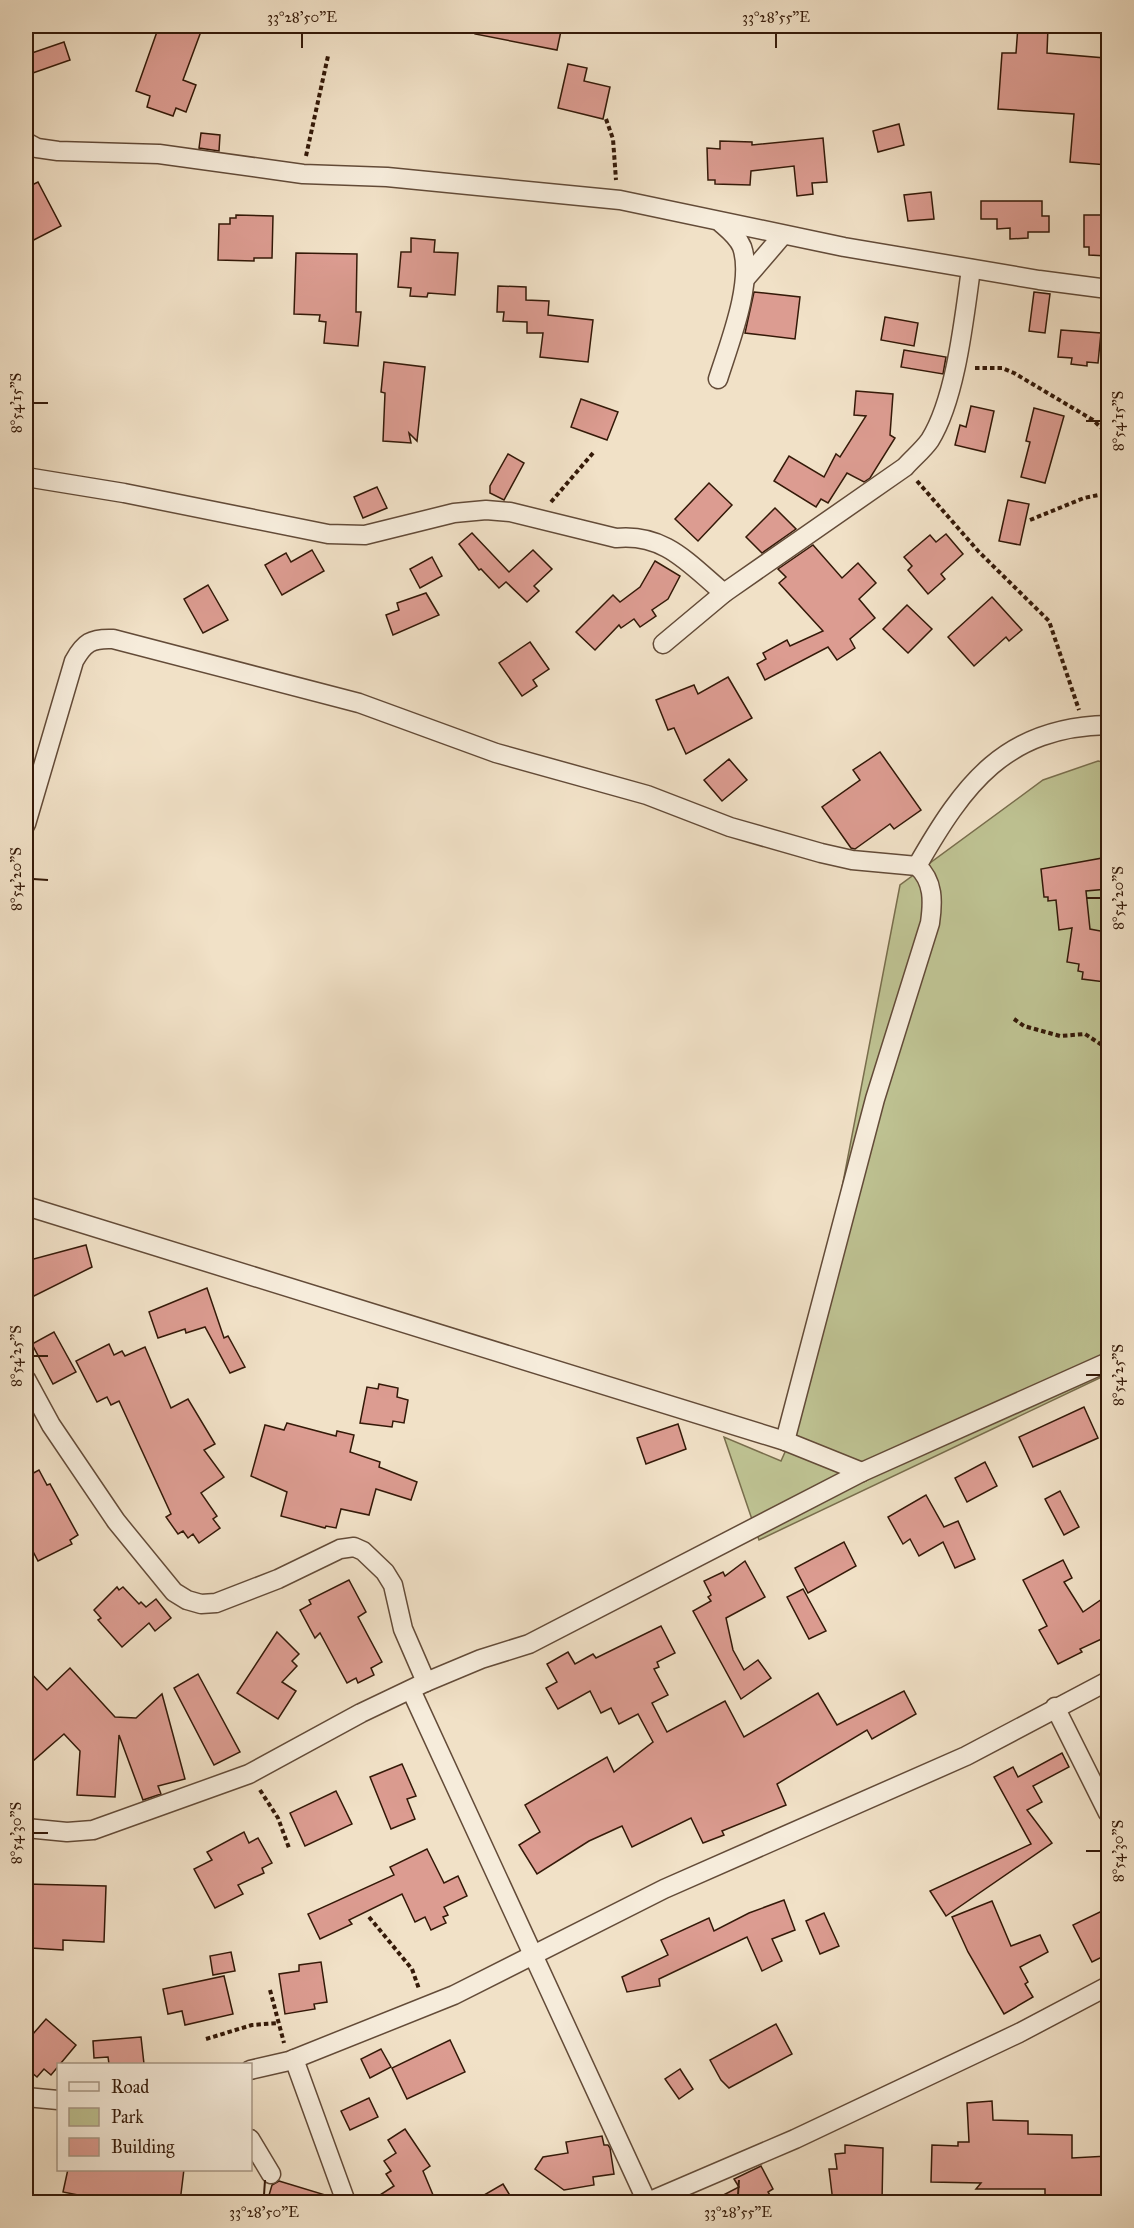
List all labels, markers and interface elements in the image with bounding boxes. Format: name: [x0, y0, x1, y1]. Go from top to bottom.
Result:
text: 33°28'50"E: [267, 8, 337, 26]
text: 33°28'55"E: [742, 8, 810, 26]
text: 8°54'15"S: [7, 373, 25, 433]
text: 8°54'15"S: [1109, 391, 1127, 451]
text: 8°54'20"S: [7, 847, 25, 911]
text: 8°54'20"S: [1109, 866, 1127, 930]
text: 8°54'25"S: [7, 1325, 25, 1387]
text: 8°54'25"S: [1109, 1344, 1127, 1406]
text: 8°54'30"S: [7, 1802, 25, 1864]
text: 8°54'30"S: [1109, 1820, 1127, 1882]
legend: [57, 2063, 252, 2171]
text: Road: [111, 2076, 149, 2098]
text: Park: [111, 2106, 144, 2128]
text: Building: [111, 2136, 175, 2159]
text: 33°28'50"E: [229, 2203, 299, 2221]
text: 33°28'55"E: [704, 2203, 772, 2221]

